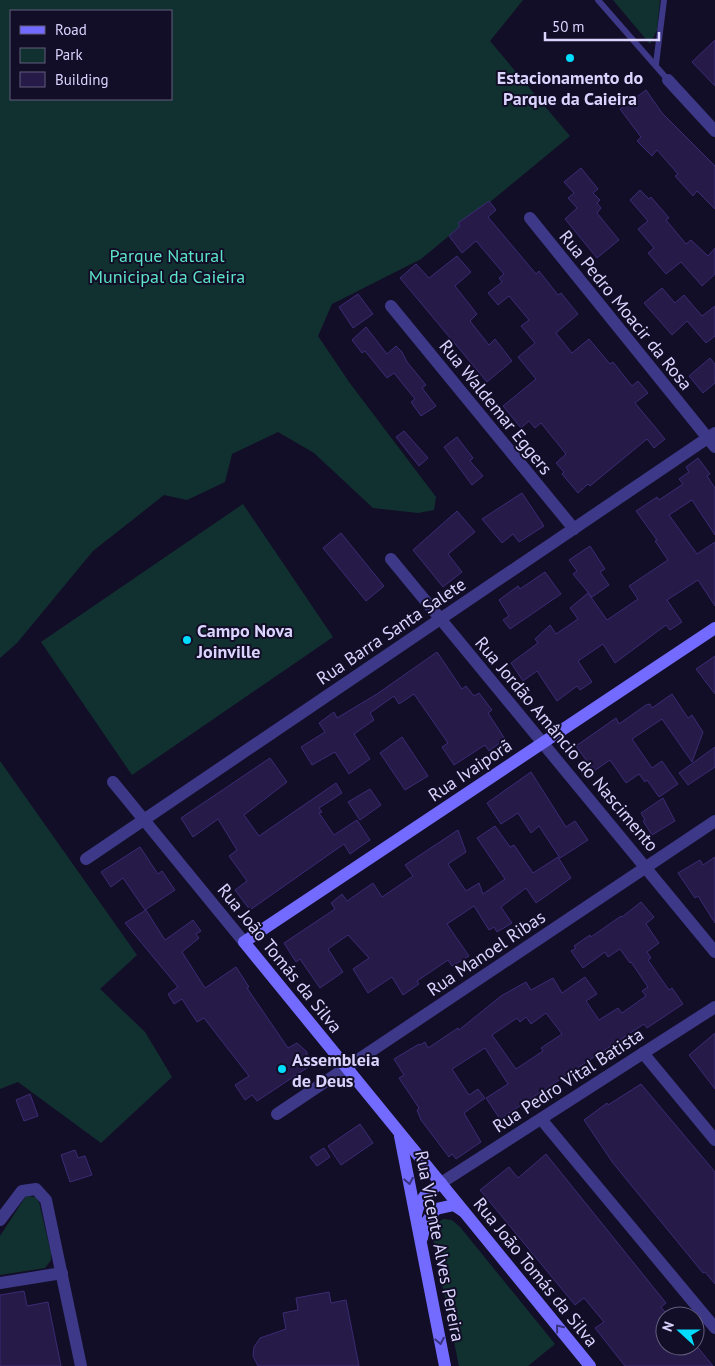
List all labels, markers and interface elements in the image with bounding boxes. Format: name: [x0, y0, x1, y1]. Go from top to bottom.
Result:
legend: [10, 10, 172, 100]
scale bar: [545, 10, 659, 42]
text: 50 m: [552, 17, 585, 36]
text: Road: [55, 20, 87, 39]
text: Park: [55, 45, 83, 64]
marker: Estacionamento do Parque da Caieira: [564, 52, 576, 64]
place label: Estacionamento do Parque da Caieira: [497, 66, 644, 110]
text: Building: [55, 70, 109, 89]
street label: Rua Pedro Moacir da Rosa: [554, 225, 698, 395]
park label: Parque Natural Municipal da Caieira: [89, 244, 245, 288]
street label: Rua Waldemar Eggers: [434, 335, 558, 479]
street label: Rua Barra Santa Salete: [312, 572, 470, 690]
place label: Campo Nova Joinville: [196, 619, 293, 663]
street label: Rua Jordão Amâncio do Nascimento: [470, 632, 664, 856]
marker: Campo Nova Joinville: [181, 634, 193, 646]
street label: Rua Ivaiporã: [424, 734, 516, 806]
street label: Rua João Tomás da Silva: [213, 879, 347, 1037]
street label: Rua Manoel Ribas: [423, 905, 549, 1001]
street label: Rua Pedro Vital Batista: [488, 1023, 648, 1137]
place label: Assembleia de Deus: [292, 1048, 380, 1092]
marker: Assembleia de Deus: [276, 1063, 288, 1075]
street label: Rua Vicente Alves Pereira: [410, 1149, 470, 1343]
one-way arrow: [403, 1177, 414, 1186]
street label: Rua João Tomás da Silva: [469, 1193, 603, 1351]
north arrow: [655, 1306, 705, 1356]
text: N: [658, 1319, 678, 1334]
one-way arrow: [556, 1325, 565, 1334]
one-way arrow: [435, 1336, 445, 1345]

